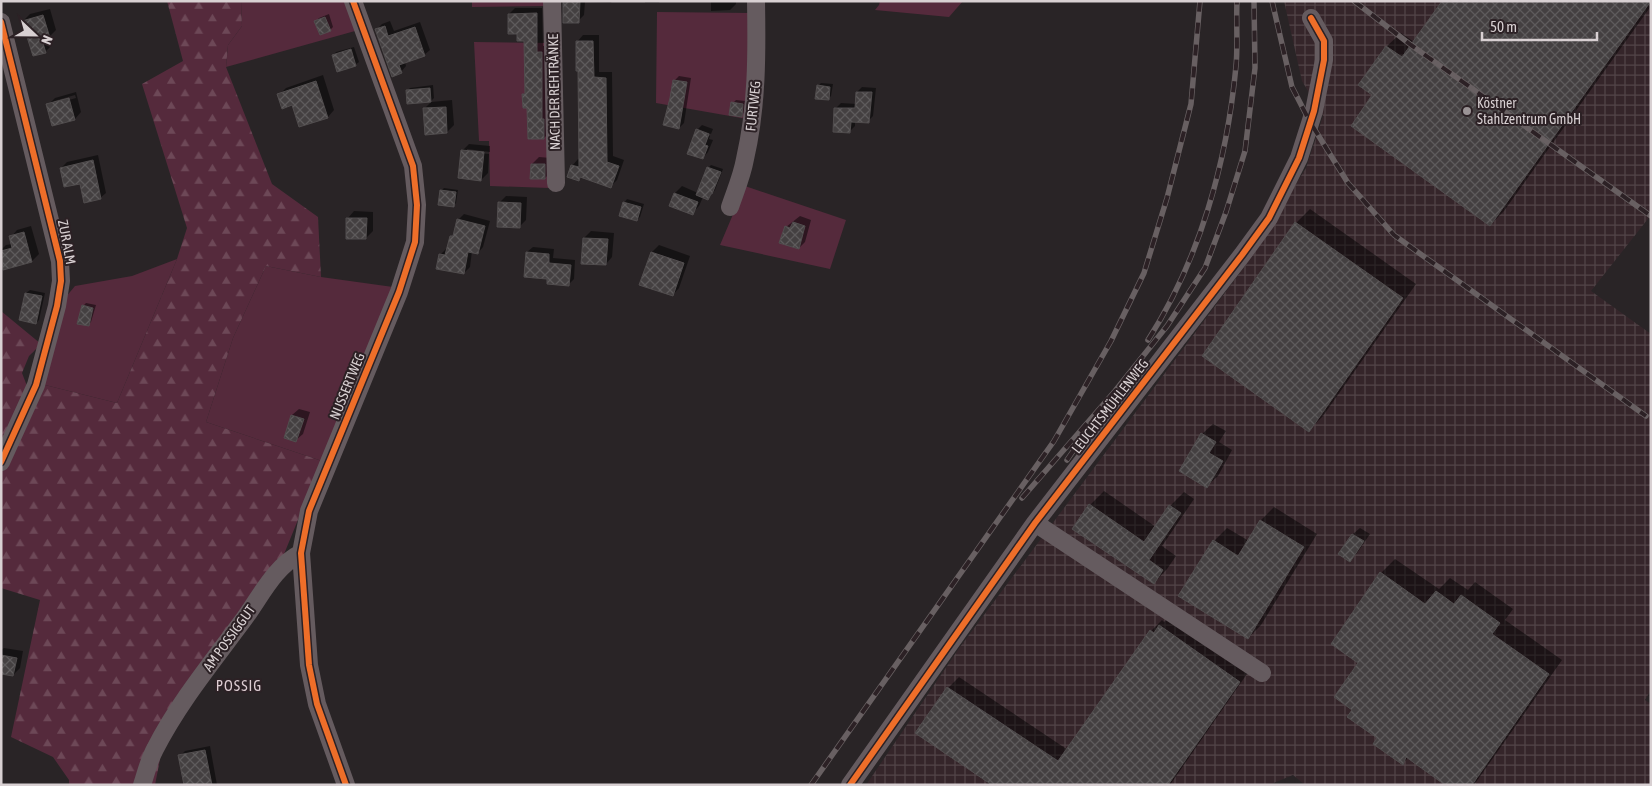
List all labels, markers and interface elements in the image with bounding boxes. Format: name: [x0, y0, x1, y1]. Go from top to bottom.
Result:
north arrow: [10, 10, 60, 60]
scale bar: [1482, 10, 1597, 42]
text: 50 m: [1490, 18, 1517, 35]
text: N: [38, 33, 56, 47]
street label: NACH DER REHTRÄNKE: [545, 34, 563, 150]
street label: FURTWEG: [742, 80, 764, 132]
place label: Köstner Stahlzentrum GmbH: [1477, 95, 1581, 127]
marker: Köstner Stahlzentrum GmbH: [1461, 105, 1473, 117]
street label: ZUR ALM: [55, 218, 79, 266]
street label: NUSSERTWEG: [326, 350, 368, 422]
street label: LEUCHTSMÜHLENWEG: [1068, 356, 1152, 456]
street label: AM POSSIGGUT: [200, 602, 258, 674]
district label: POSSIG: [216, 677, 262, 694]

